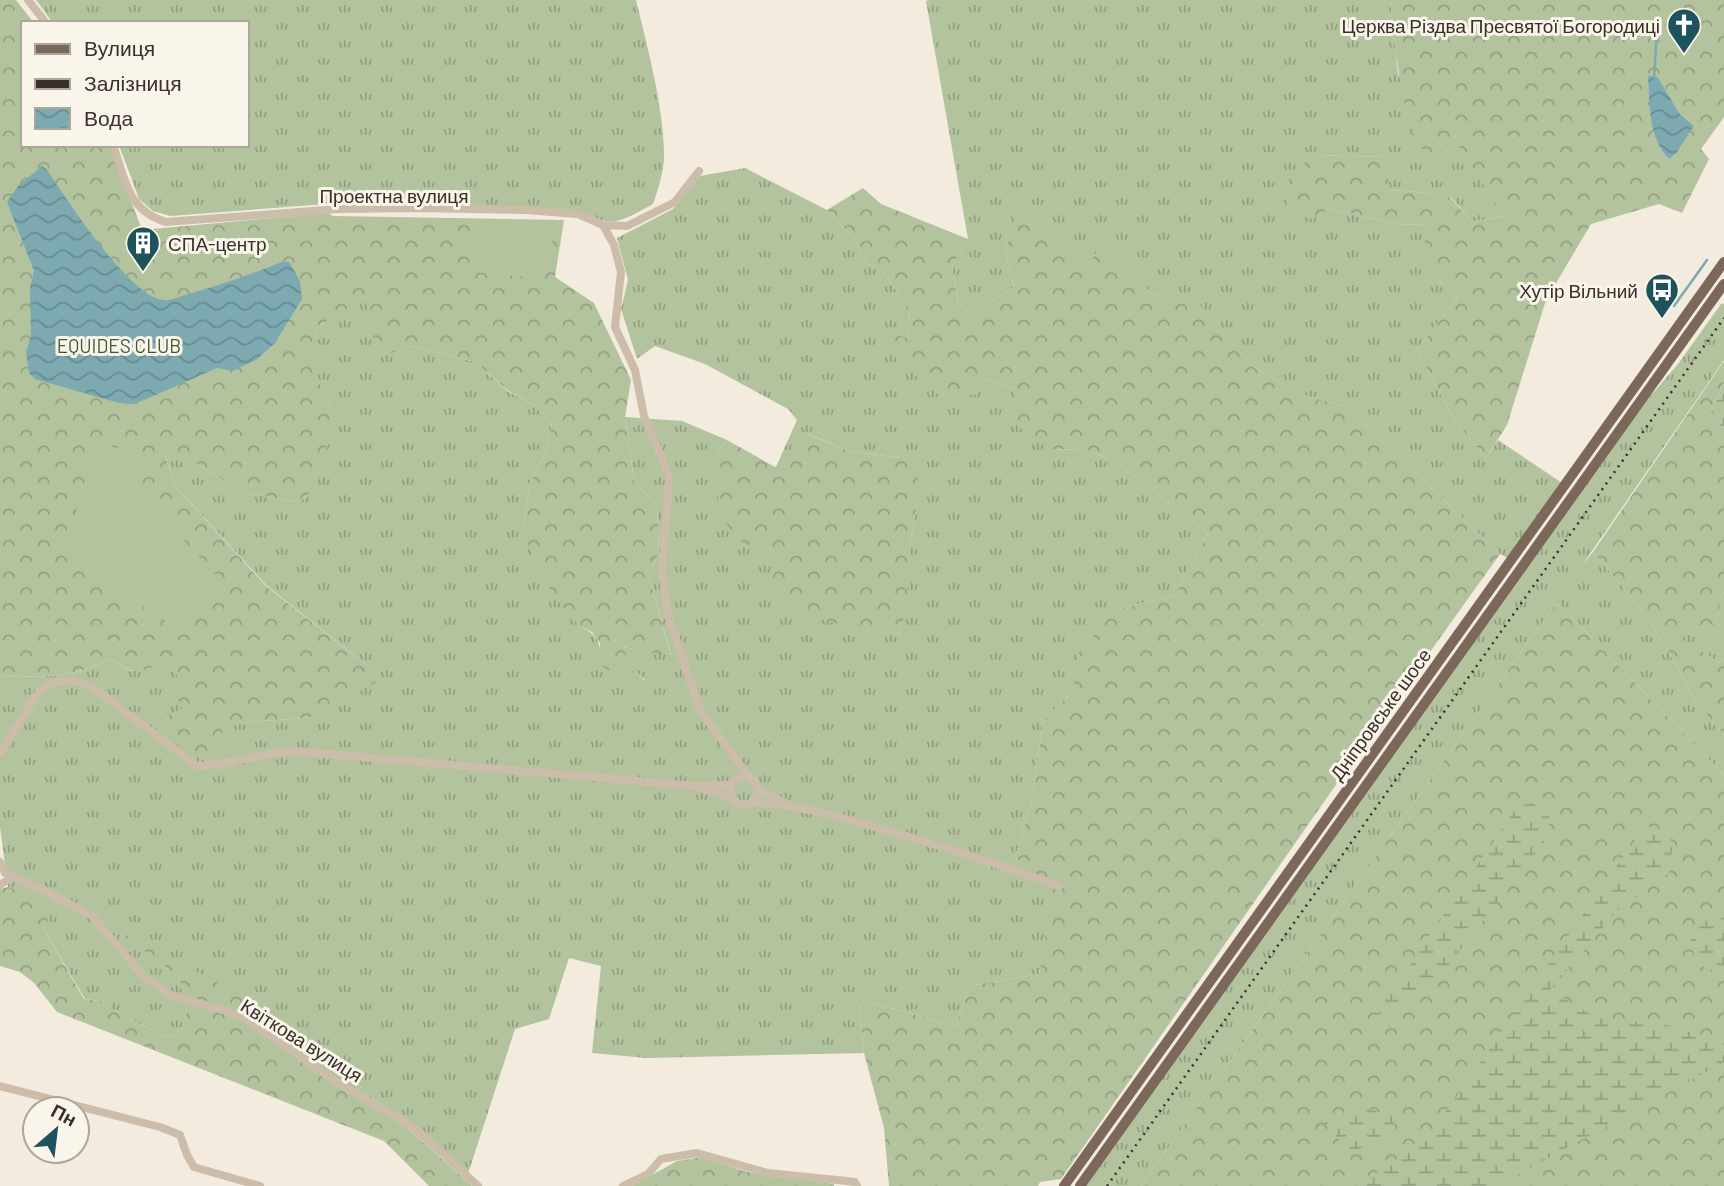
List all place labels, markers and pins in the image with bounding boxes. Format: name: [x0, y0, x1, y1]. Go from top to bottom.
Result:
church icon: Церква Різдва Пресвятої Богородиці: [1665, 6, 1703, 55]
place label: Церква Різдва Пресвятої Богородиці: [1342, 14, 1660, 37]
building icon: СПА-центр: [124, 224, 162, 273]
place label: СПА-центр: [168, 232, 267, 255]
bus stop icon: Хутір Вільний: [1643, 271, 1681, 320]
place label: Хутір Вільний: [1519, 279, 1638, 302]

